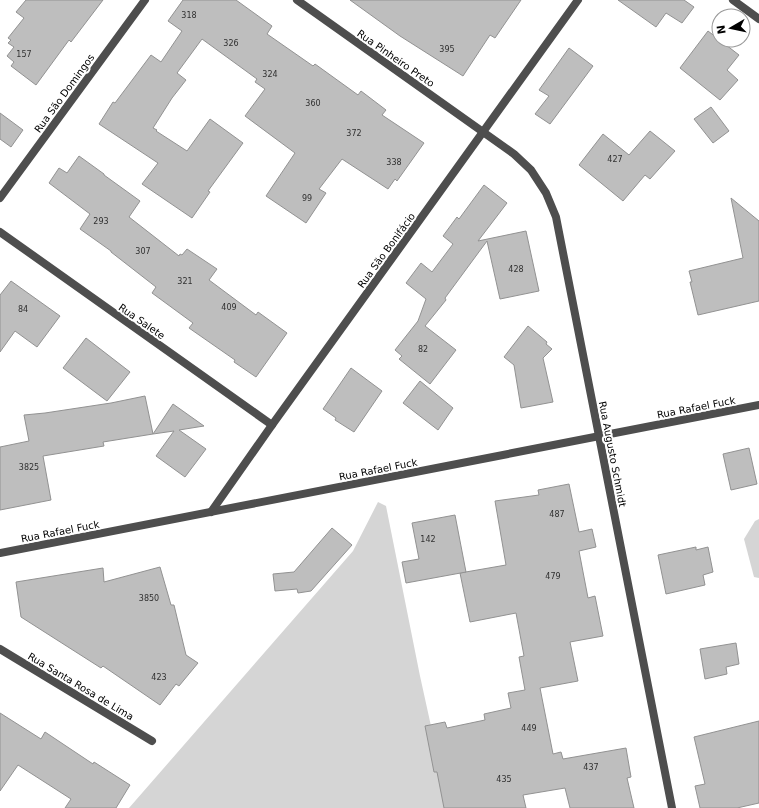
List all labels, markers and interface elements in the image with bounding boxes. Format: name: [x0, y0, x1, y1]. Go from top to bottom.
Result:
north arrow: [711, 8, 751, 48]
house number: 318: [181, 11, 197, 20]
text: N: [714, 24, 729, 35]
street label: Rua Pinheiro Preto: [355, 28, 436, 89]
house number: 326: [223, 39, 239, 48]
house number: 395: [439, 45, 455, 54]
house number: 157: [16, 50, 32, 59]
street label: Rua São Domingos: [32, 52, 97, 135]
house number: 324: [262, 70, 278, 79]
house number: 360: [305, 99, 321, 108]
house number: 372: [346, 129, 362, 138]
house number: 427: [607, 155, 623, 164]
house number: 338: [386, 158, 402, 167]
house number: 99: [302, 194, 312, 203]
street label: Rua São Bonifácio: [355, 211, 417, 290]
house number: 293: [93, 217, 109, 226]
house number: 307: [135, 247, 151, 256]
house number: 428: [508, 265, 524, 274]
house number: 321: [177, 277, 193, 286]
street label: Rua Salete: [117, 302, 167, 341]
house number: 409: [221, 303, 237, 312]
house number: 84: [18, 305, 28, 314]
house number: 82: [418, 345, 428, 354]
street label: Rua Rafael Fuck: [656, 394, 736, 420]
street label: Rua Augusto Schmidt: [597, 400, 628, 508]
street label: Rua Rafael Fuck: [338, 456, 418, 482]
house number: 3825: [19, 463, 39, 472]
house number: 487: [549, 510, 565, 519]
street label: Rua Rafael Fuck: [20, 518, 100, 544]
house number: 142: [420, 535, 436, 544]
house number: 479: [545, 572, 561, 581]
house number: 3850: [139, 594, 159, 603]
street label: Rua Santa Rosa de Lima: [26, 650, 136, 722]
house number: 423: [151, 673, 167, 682]
house number: 449: [521, 724, 537, 733]
house number: 437: [583, 763, 599, 772]
house number: 435: [496, 775, 512, 784]

